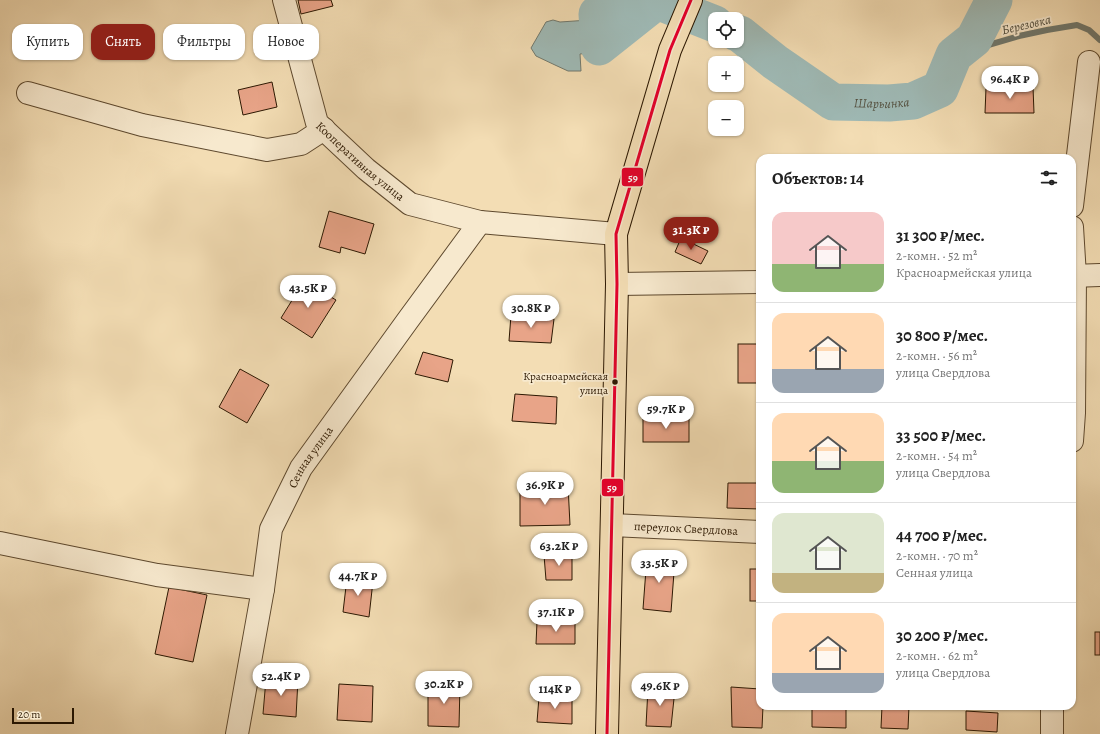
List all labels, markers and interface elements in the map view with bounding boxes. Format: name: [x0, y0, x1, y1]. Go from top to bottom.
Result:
water label: Березовка: [1000, 11, 1052, 38]
map controls: [708, 12, 744, 136]
button: locate: [708, 12, 744, 48]
chip: Купить: [12, 24, 83, 60]
chip: Снять: [91, 24, 155, 60]
chip: Фильтры: [163, 24, 245, 60]
chip: Новое: [253, 24, 319, 60]
button: +: [708, 56, 744, 92]
pin: 96.4K ₽: [973, 66, 1047, 100]
text: 96.4K ₽: [990, 70, 1030, 87]
water label: Шарьинка: [854, 93, 910, 112]
button: −: [708, 100, 744, 136]
street label: Кооперативная улица: [312, 118, 408, 205]
line badge: 59: [621, 167, 644, 187]
text: Объектов: 14: [772, 167, 864, 190]
icon: filters: [1038, 167, 1060, 189]
text: 59: [628, 170, 638, 185]
pin: 31.3K ₽: [654, 217, 728, 251]
text: 31.3K ₽: [673, 221, 709, 238]
text: 31 300 ₽/мес.: [896, 224, 985, 247]
icon: home: [804, 228, 852, 276]
text: 2-комн. · 52 m²: [896, 247, 977, 264]
text: Красноармейская улица: [896, 264, 1032, 281]
pin: 43.5K ₽: [271, 275, 345, 309]
text: 43.5K ₽: [289, 279, 327, 296]
pin: 30.8K ₽: [494, 295, 568, 329]
text: 30.8K ₽: [511, 299, 551, 316]
text: 30 800 ₽/мес.: [896, 324, 988, 347]
icon: home: [804, 329, 852, 377]
text: 2-комн. · 56 m²: [896, 347, 977, 364]
text: улица Свердлова: [896, 364, 990, 381]
place label: Красноармейская улица: [523, 369, 609, 398]
marker: Красноармейская улица: [610, 377, 620, 387]
pin: 59.7K ₽: [629, 396, 703, 430]
text: 59.7K ₽: [647, 400, 685, 417]
street label: Сенная улица: [284, 423, 337, 491]
text: 33 500 ₽/мес.: [896, 424, 986, 447]
icon: home: [804, 429, 852, 477]
text: 2-комн. · 54 m²: [896, 447, 977, 464]
text: улица Свердлова: [896, 464, 990, 481]
pin: 36.9K ₽: [508, 472, 582, 506]
text: 36.9K ₽: [526, 476, 564, 493]
line badge: 59: [601, 478, 624, 497]
text: 59: [607, 480, 617, 495]
street label: переулок Свердлова: [633, 518, 739, 539]
text: 44 700 ₽/мес.: [896, 524, 988, 547]
icon: home: [804, 529, 852, 577]
pin: 63.2K ₽: [522, 533, 596, 567]
text: 63.2K ₽: [540, 537, 578, 554]
text: 2-комн. · 70 m²: [896, 547, 978, 564]
pin: 33.5K ₽: [622, 550, 696, 584]
text: 33.5K ₽: [640, 554, 678, 571]
pin: 44.7K ₽: [321, 563, 395, 597]
text: Сенная улица: [896, 564, 973, 581]
text: 44.7K ₽: [339, 567, 377, 584]
pin: 37.1K ₽: [519, 599, 593, 633]
text: 37.1K ₽: [538, 603, 574, 620]
text: 30 200 ₽/мес.: [896, 624, 988, 647]
icon: home: [804, 629, 852, 677]
text: 2-комн. · 62 m²: [896, 647, 978, 664]
pin: 52.4K ₽: [244, 663, 318, 697]
text: улица Свердлова: [896, 664, 990, 681]
text: 52.4K ₽: [262, 667, 300, 684]
pin: 30.2K ₽: [407, 671, 481, 705]
pin: 49.6K ₽: [623, 673, 697, 707]
text: 30.2K ₽: [424, 675, 464, 692]
pin: 114K ₽: [522, 676, 588, 710]
text: 49.6K ₽: [640, 677, 680, 694]
text: 114K ₽: [539, 680, 571, 697]
scale bar: [12, 706, 74, 725]
text: 20 m: [18, 707, 40, 722]

